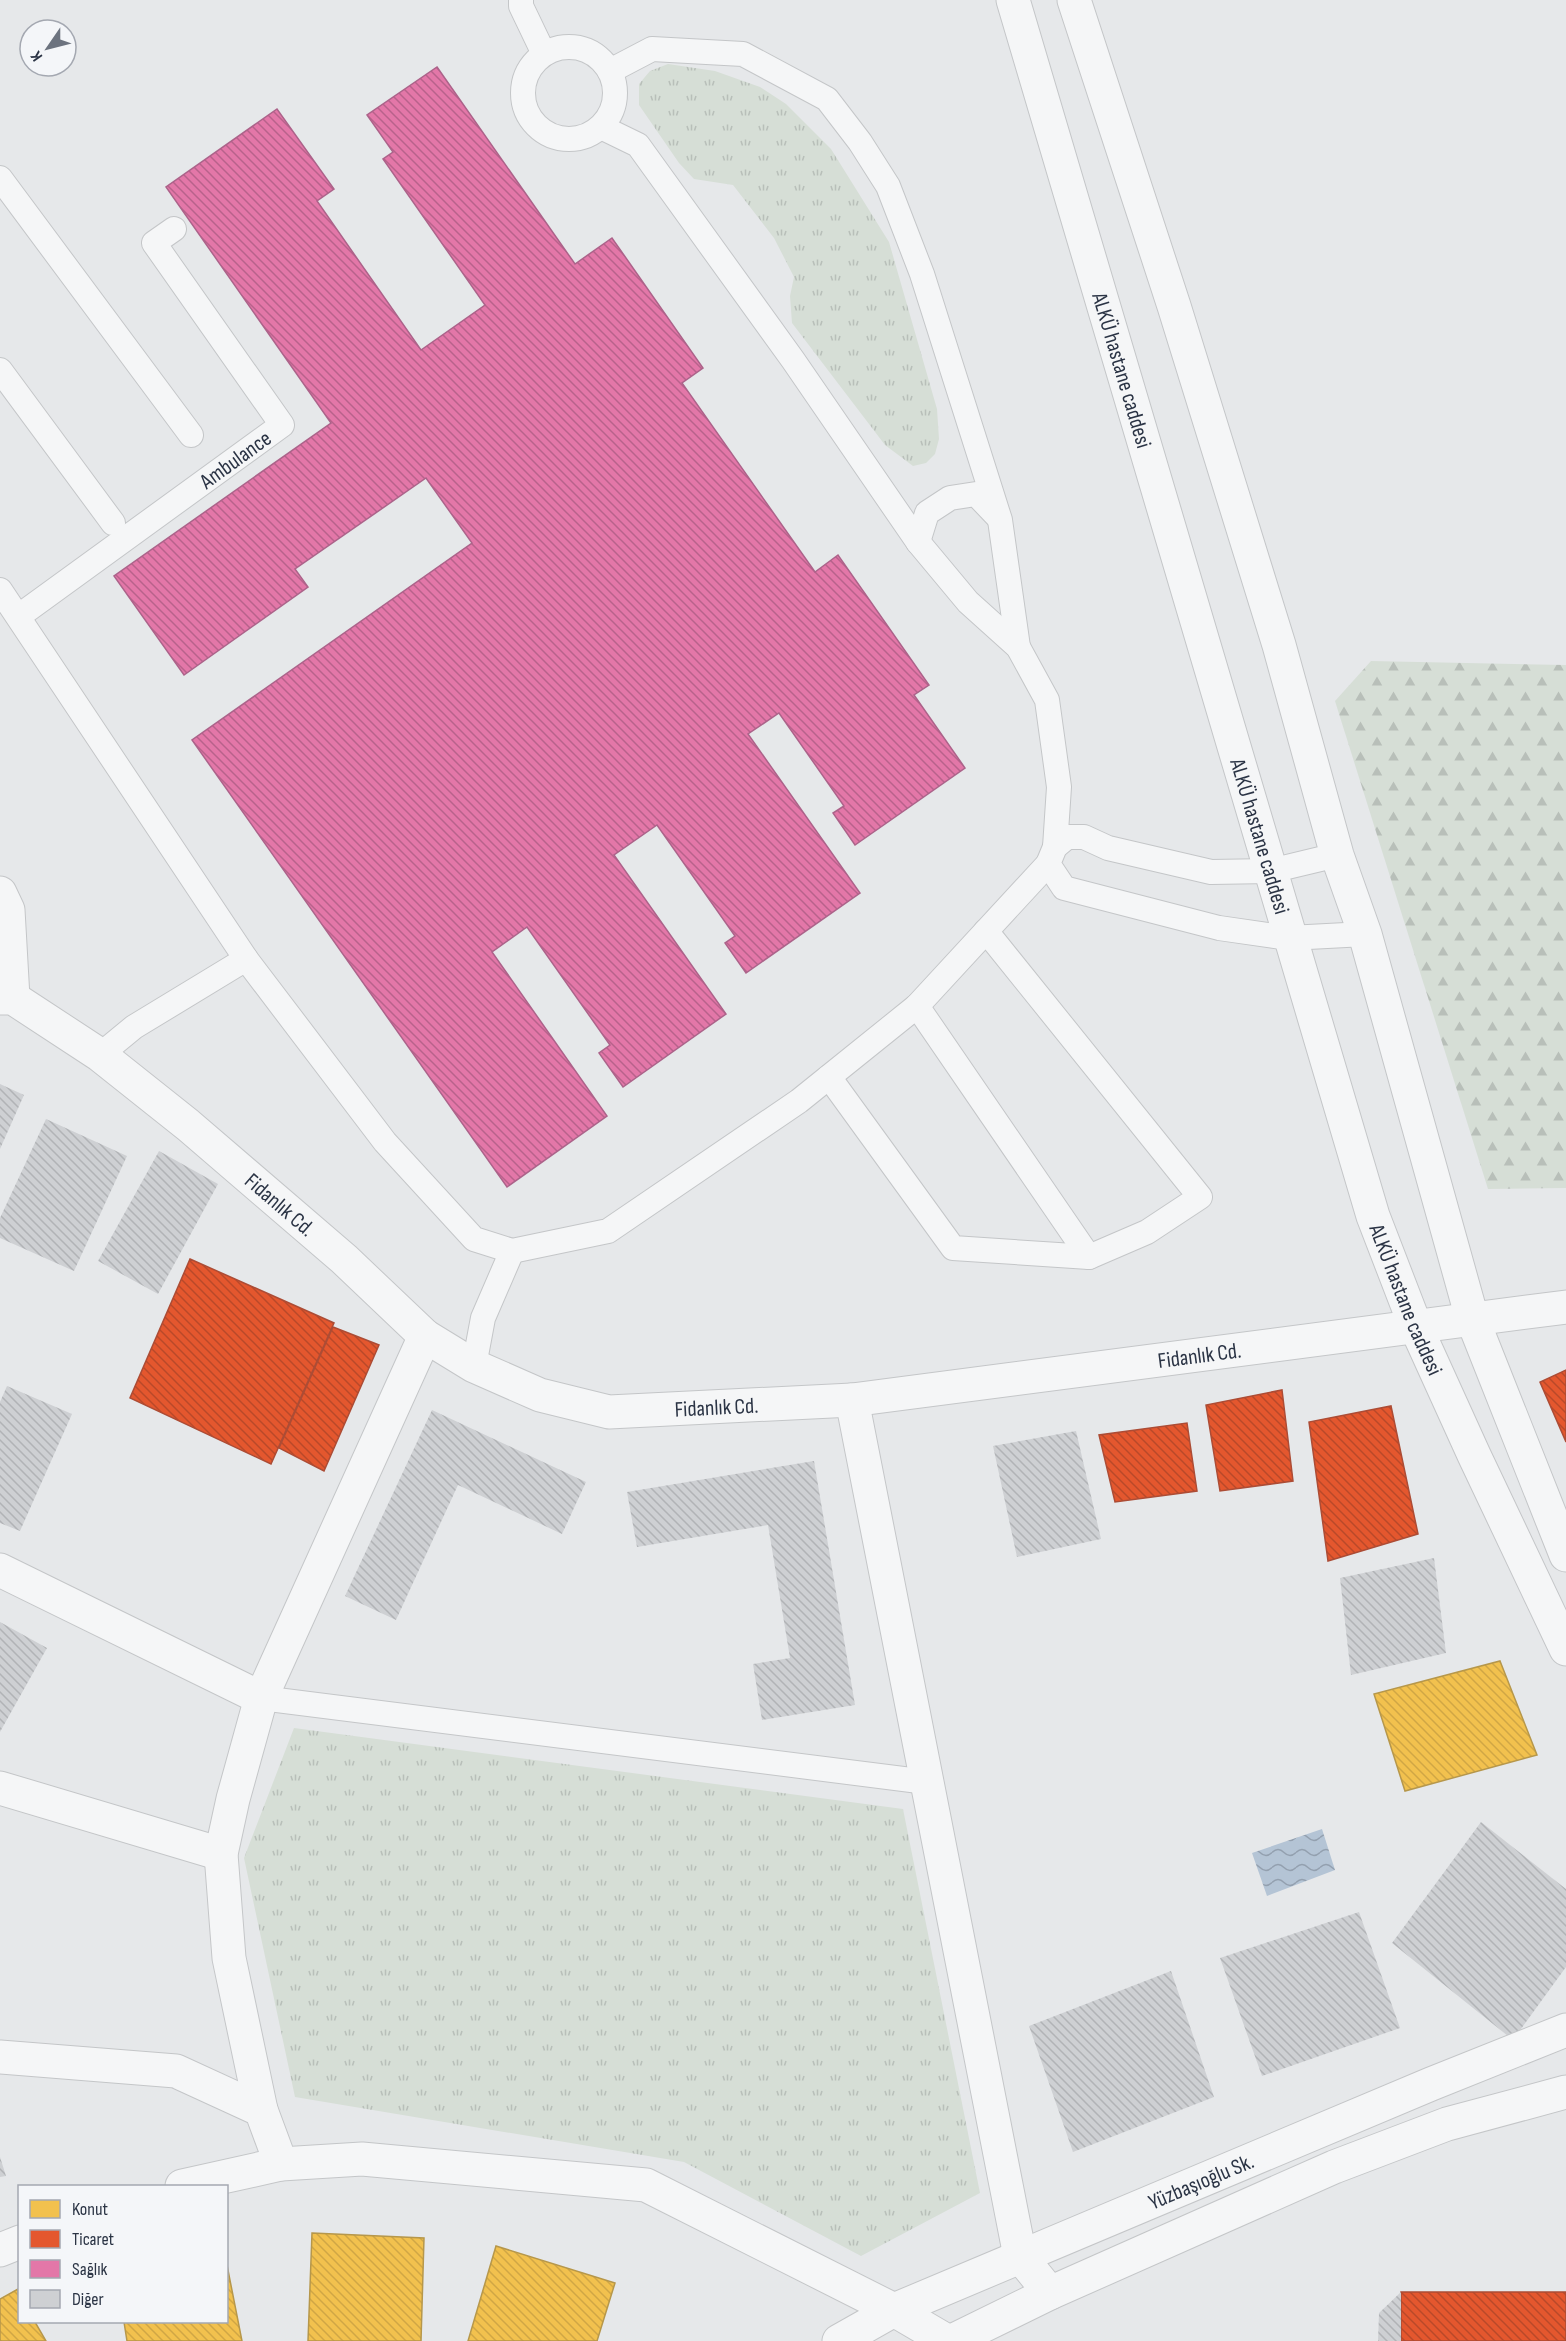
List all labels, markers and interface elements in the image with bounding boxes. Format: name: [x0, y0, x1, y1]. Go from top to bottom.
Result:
north arrow: [18, 18, 78, 78]
text: K: [27, 47, 47, 64]
street label: ALKÜ hastane caddesi: [1085, 289, 1157, 452]
street label: Ambulance: [194, 425, 277, 496]
street label: ALKÜ hastane caddesi: [1223, 755, 1295, 918]
street label: Fidanlık Cd.: [239, 1168, 320, 1243]
street label: ALKÜ hastane caddesi: [1362, 1220, 1448, 1380]
street label: Fidanlık Cd.: [1156, 1337, 1243, 1375]
street label: Fidanlık Cd.: [674, 1393, 759, 1424]
street label: Yüzbaşıoğlu Sk.: [1145, 2148, 1258, 2216]
legend: [18, 2185, 228, 2323]
text: Konut: [72, 2199, 109, 2220]
text: Ticaret: [72, 2229, 115, 2250]
text: Sağlık: [72, 2259, 108, 2280]
text: Diğer: [72, 2289, 104, 2310]

